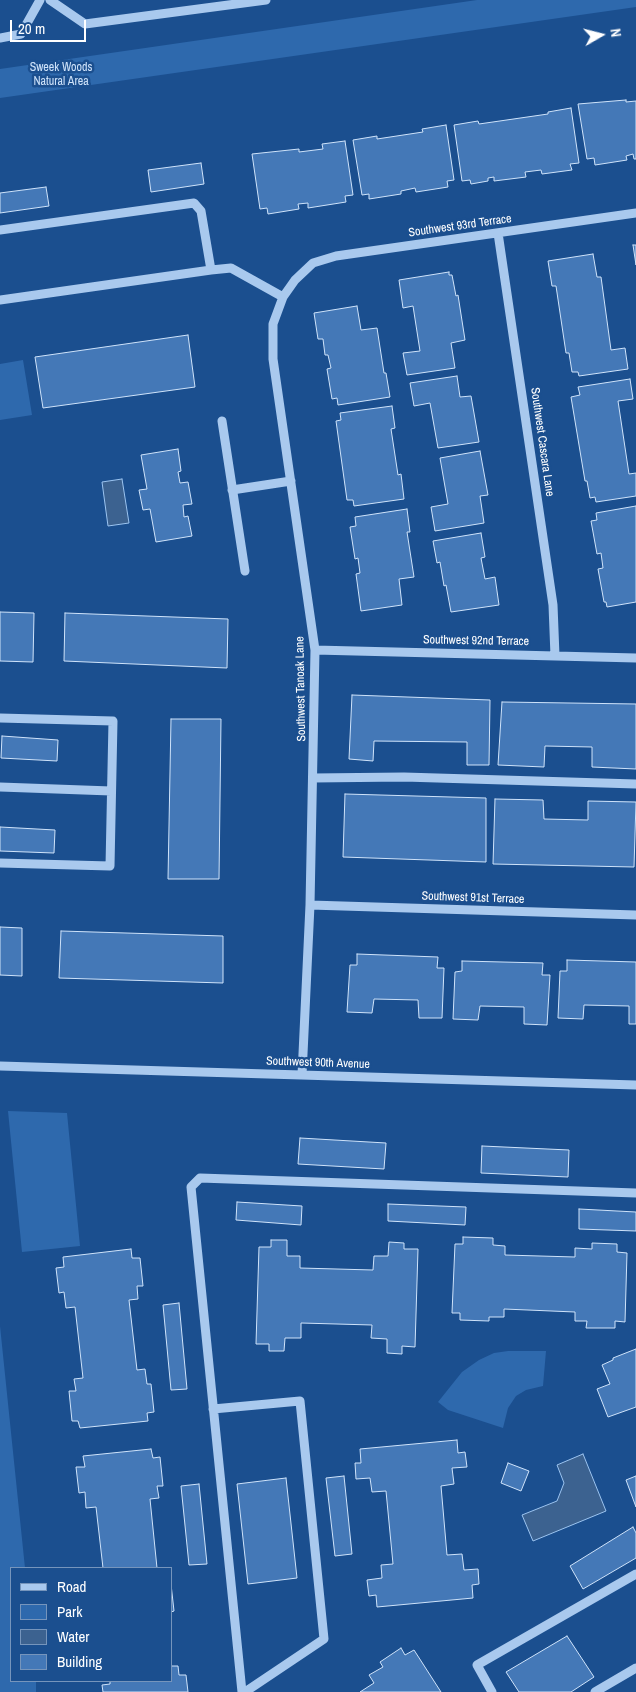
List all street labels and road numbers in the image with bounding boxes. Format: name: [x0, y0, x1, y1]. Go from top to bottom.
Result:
street label: Southwest 93rd Terrace: [408, 212, 512, 240]
street label: Southwest Cascara Lane: [527, 387, 557, 497]
street label: Southwest 92nd Terrace: [423, 633, 529, 649]
street label: Southwest Tanoak Lane: [293, 636, 309, 742]
street label: Southwest 91st Terrace: [421, 889, 525, 907]
street label: Southwest 90th Avenue: [266, 1054, 370, 1072]

